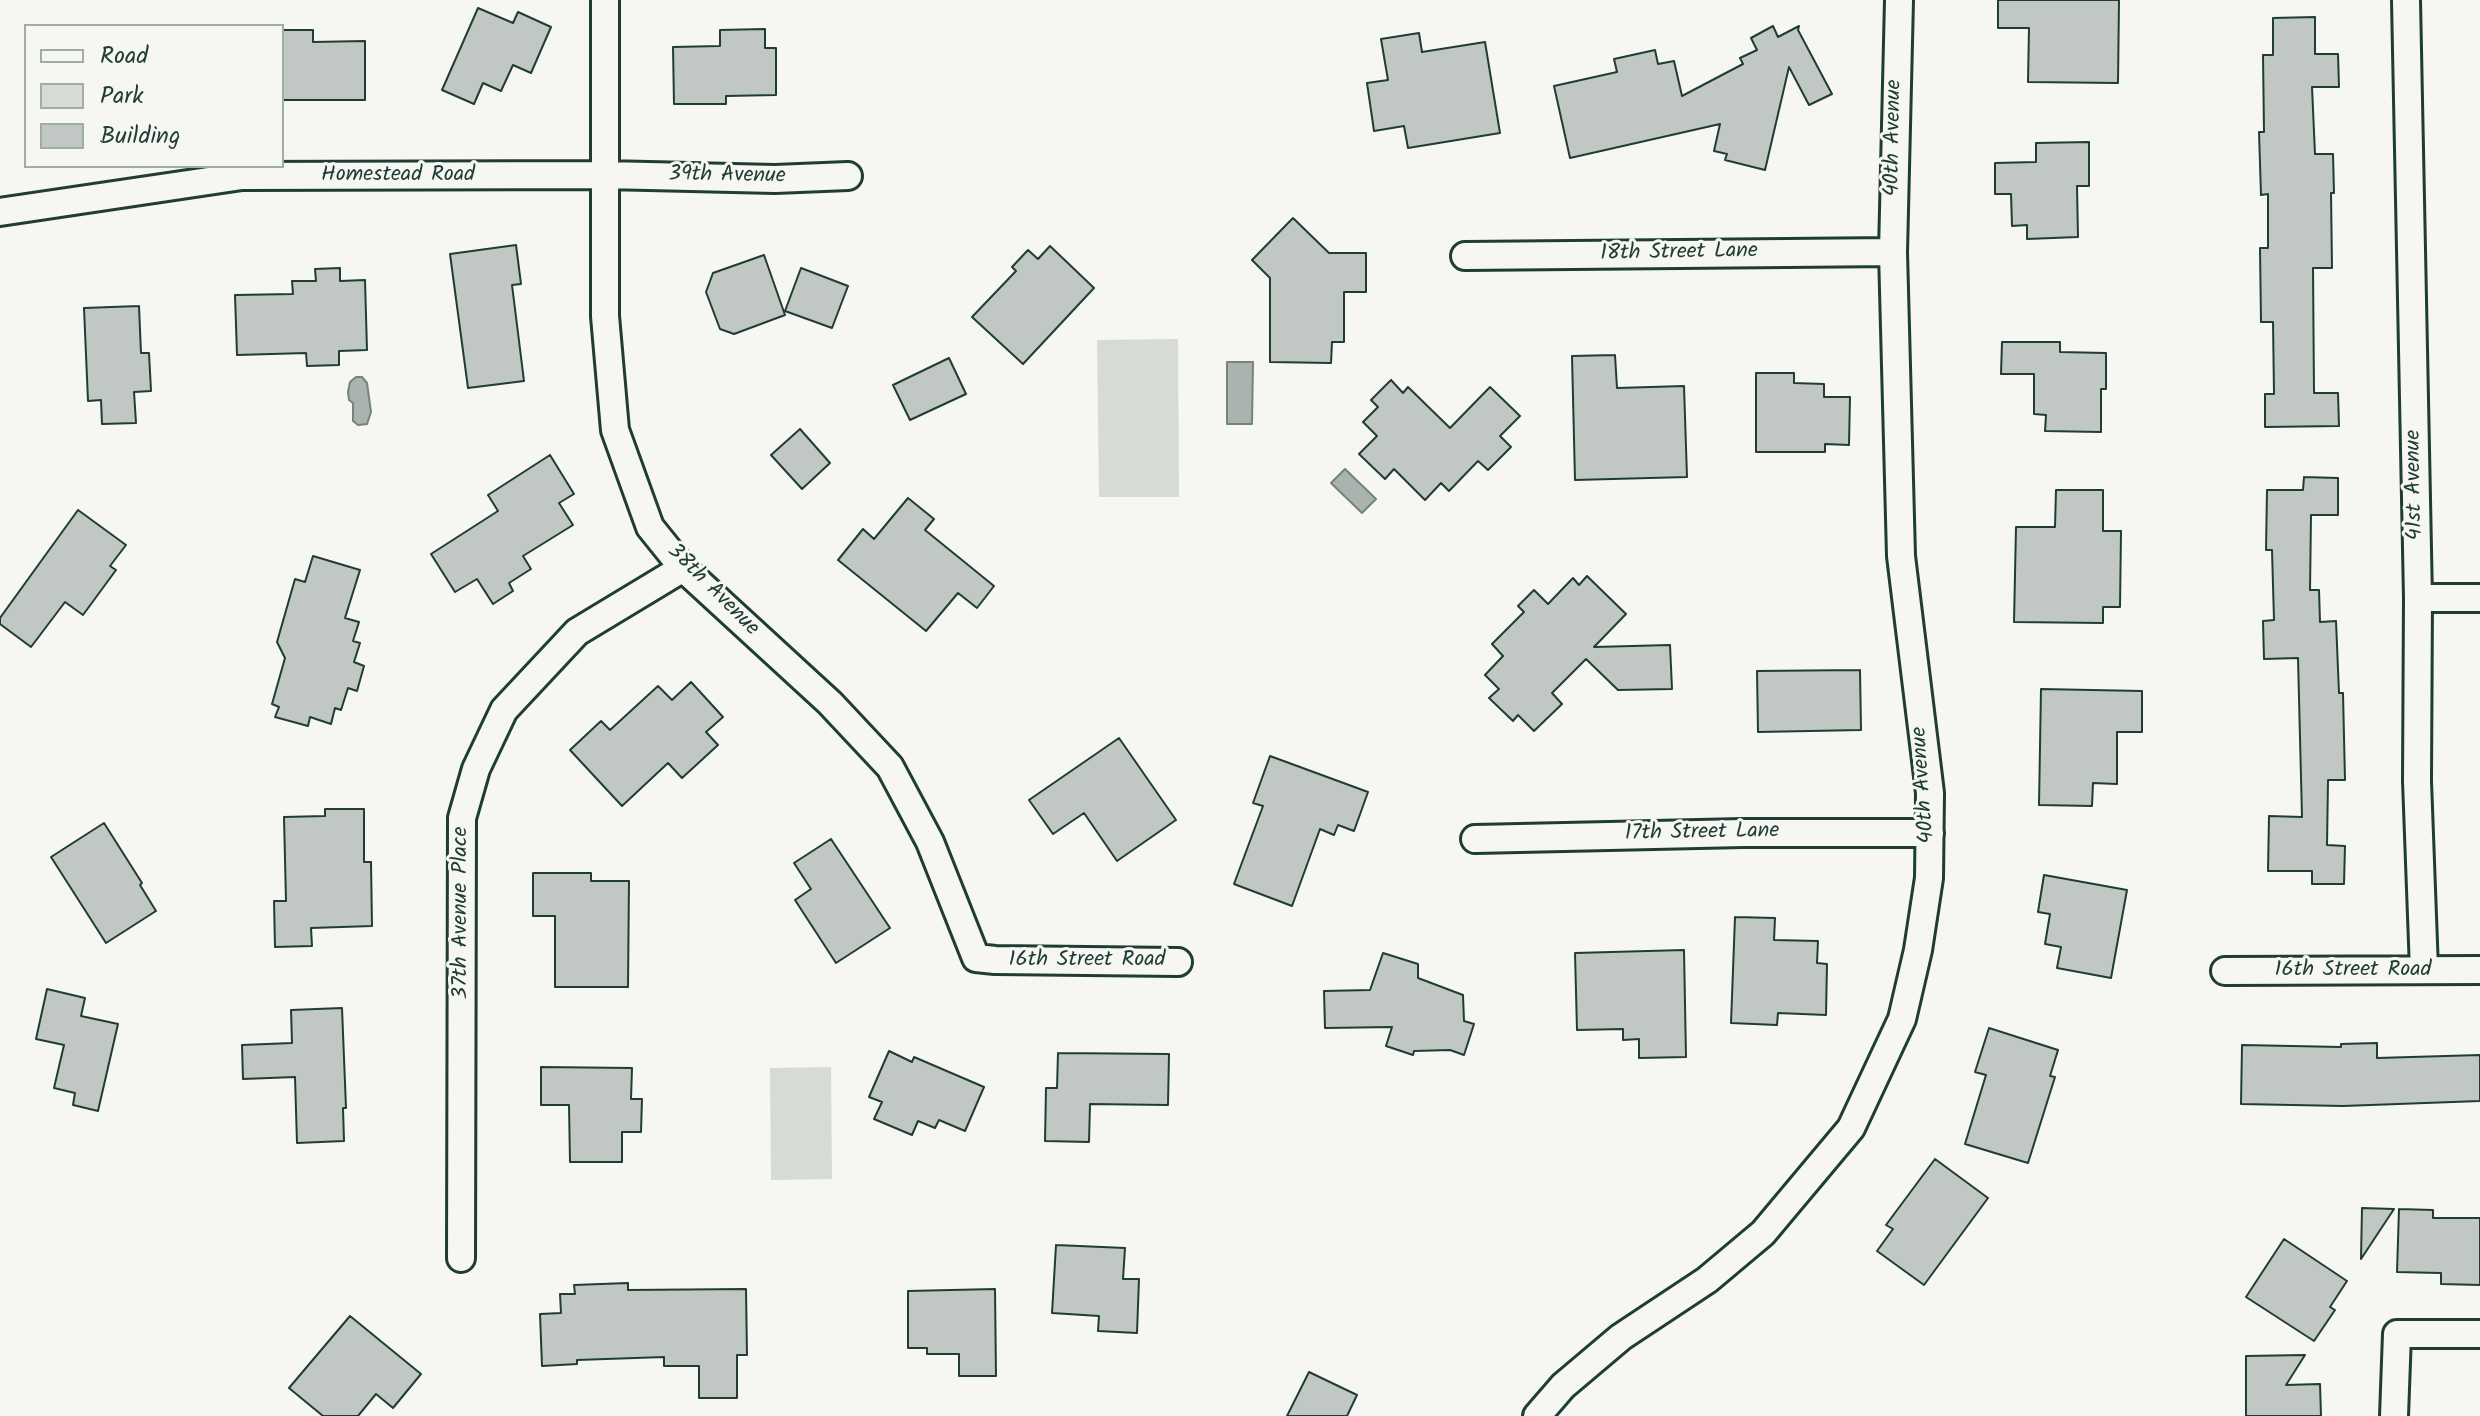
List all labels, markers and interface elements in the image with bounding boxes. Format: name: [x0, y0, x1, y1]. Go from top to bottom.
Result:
legend: [24, 24, 284, 168]
text: Road: [100, 37, 148, 76]
text: Park: [100, 77, 144, 116]
street label: 40th Avenue: [1881, 79, 1909, 197]
text: Building: [100, 117, 180, 156]
street label: Homestead Road: [321, 163, 475, 189]
street label: 39th Avenue: [668, 163, 786, 191]
street label: 18th Street Lane: [1600, 239, 1758, 269]
street label: 41st Avenue: [2402, 430, 2430, 540]
street label: 38th Avenue: [660, 539, 764, 643]
street label: 40th Avenue: [1908, 726, 1942, 844]
street label: 17th Street Lane: [1624, 819, 1780, 849]
street label: 37th Avenue Place: [449, 827, 475, 999]
street label: 16th Street Road: [1009, 948, 1165, 974]
street label: 16th Street Road: [2275, 958, 2431, 984]

